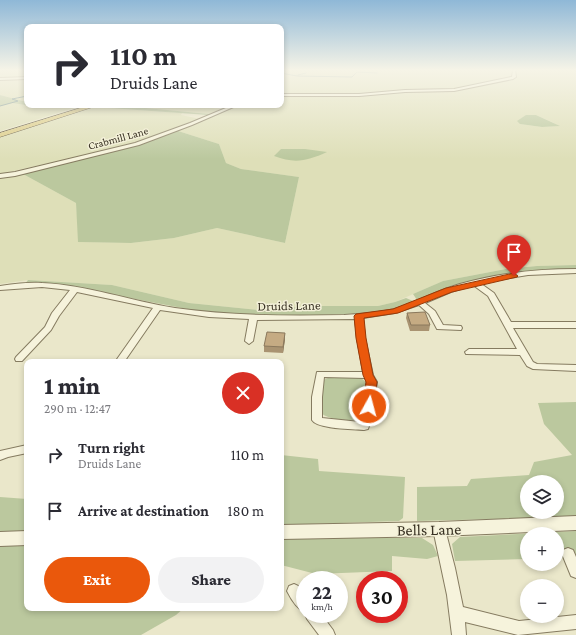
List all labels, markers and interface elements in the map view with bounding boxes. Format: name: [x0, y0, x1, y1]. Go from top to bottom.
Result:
icon: right: [44, 40, 96, 92]
text: 110 m: [110, 40, 177, 71]
text: Druids Lane: [110, 73, 197, 93]
street label: Crabmill Lane: [87, 124, 150, 152]
pin: [497, 235, 531, 276]
icon: arrive: [503, 241, 525, 263]
street label: Druids Lane: [257, 297, 321, 314]
text: 1 min: [44, 372, 100, 399]
button: close: [222, 372, 264, 414]
position arrow: [348, 385, 390, 427]
text: 290 m · 12:47: [44, 401, 111, 416]
text: Turn right: [78, 440, 145, 456]
icon: right: [44, 444, 66, 466]
text: 110 m: [231, 447, 264, 463]
text: Druids Lane: [78, 456, 141, 471]
map controls: [520, 475, 564, 623]
button: layers: [520, 475, 564, 519]
icon: arrive: [44, 500, 66, 522]
text: Arrive at destination: [78, 503, 209, 519]
text: 180 m: [228, 503, 264, 519]
street label: Bells Lane: [397, 520, 461, 539]
button: +: [520, 527, 564, 571]
button: Exit: [44, 557, 150, 603]
button: Share: [158, 557, 264, 603]
speed limit sign: 30: [356, 571, 408, 623]
button: −: [520, 579, 564, 623]
text: 22: [312, 581, 332, 603]
text: km/h: [311, 601, 333, 612]

